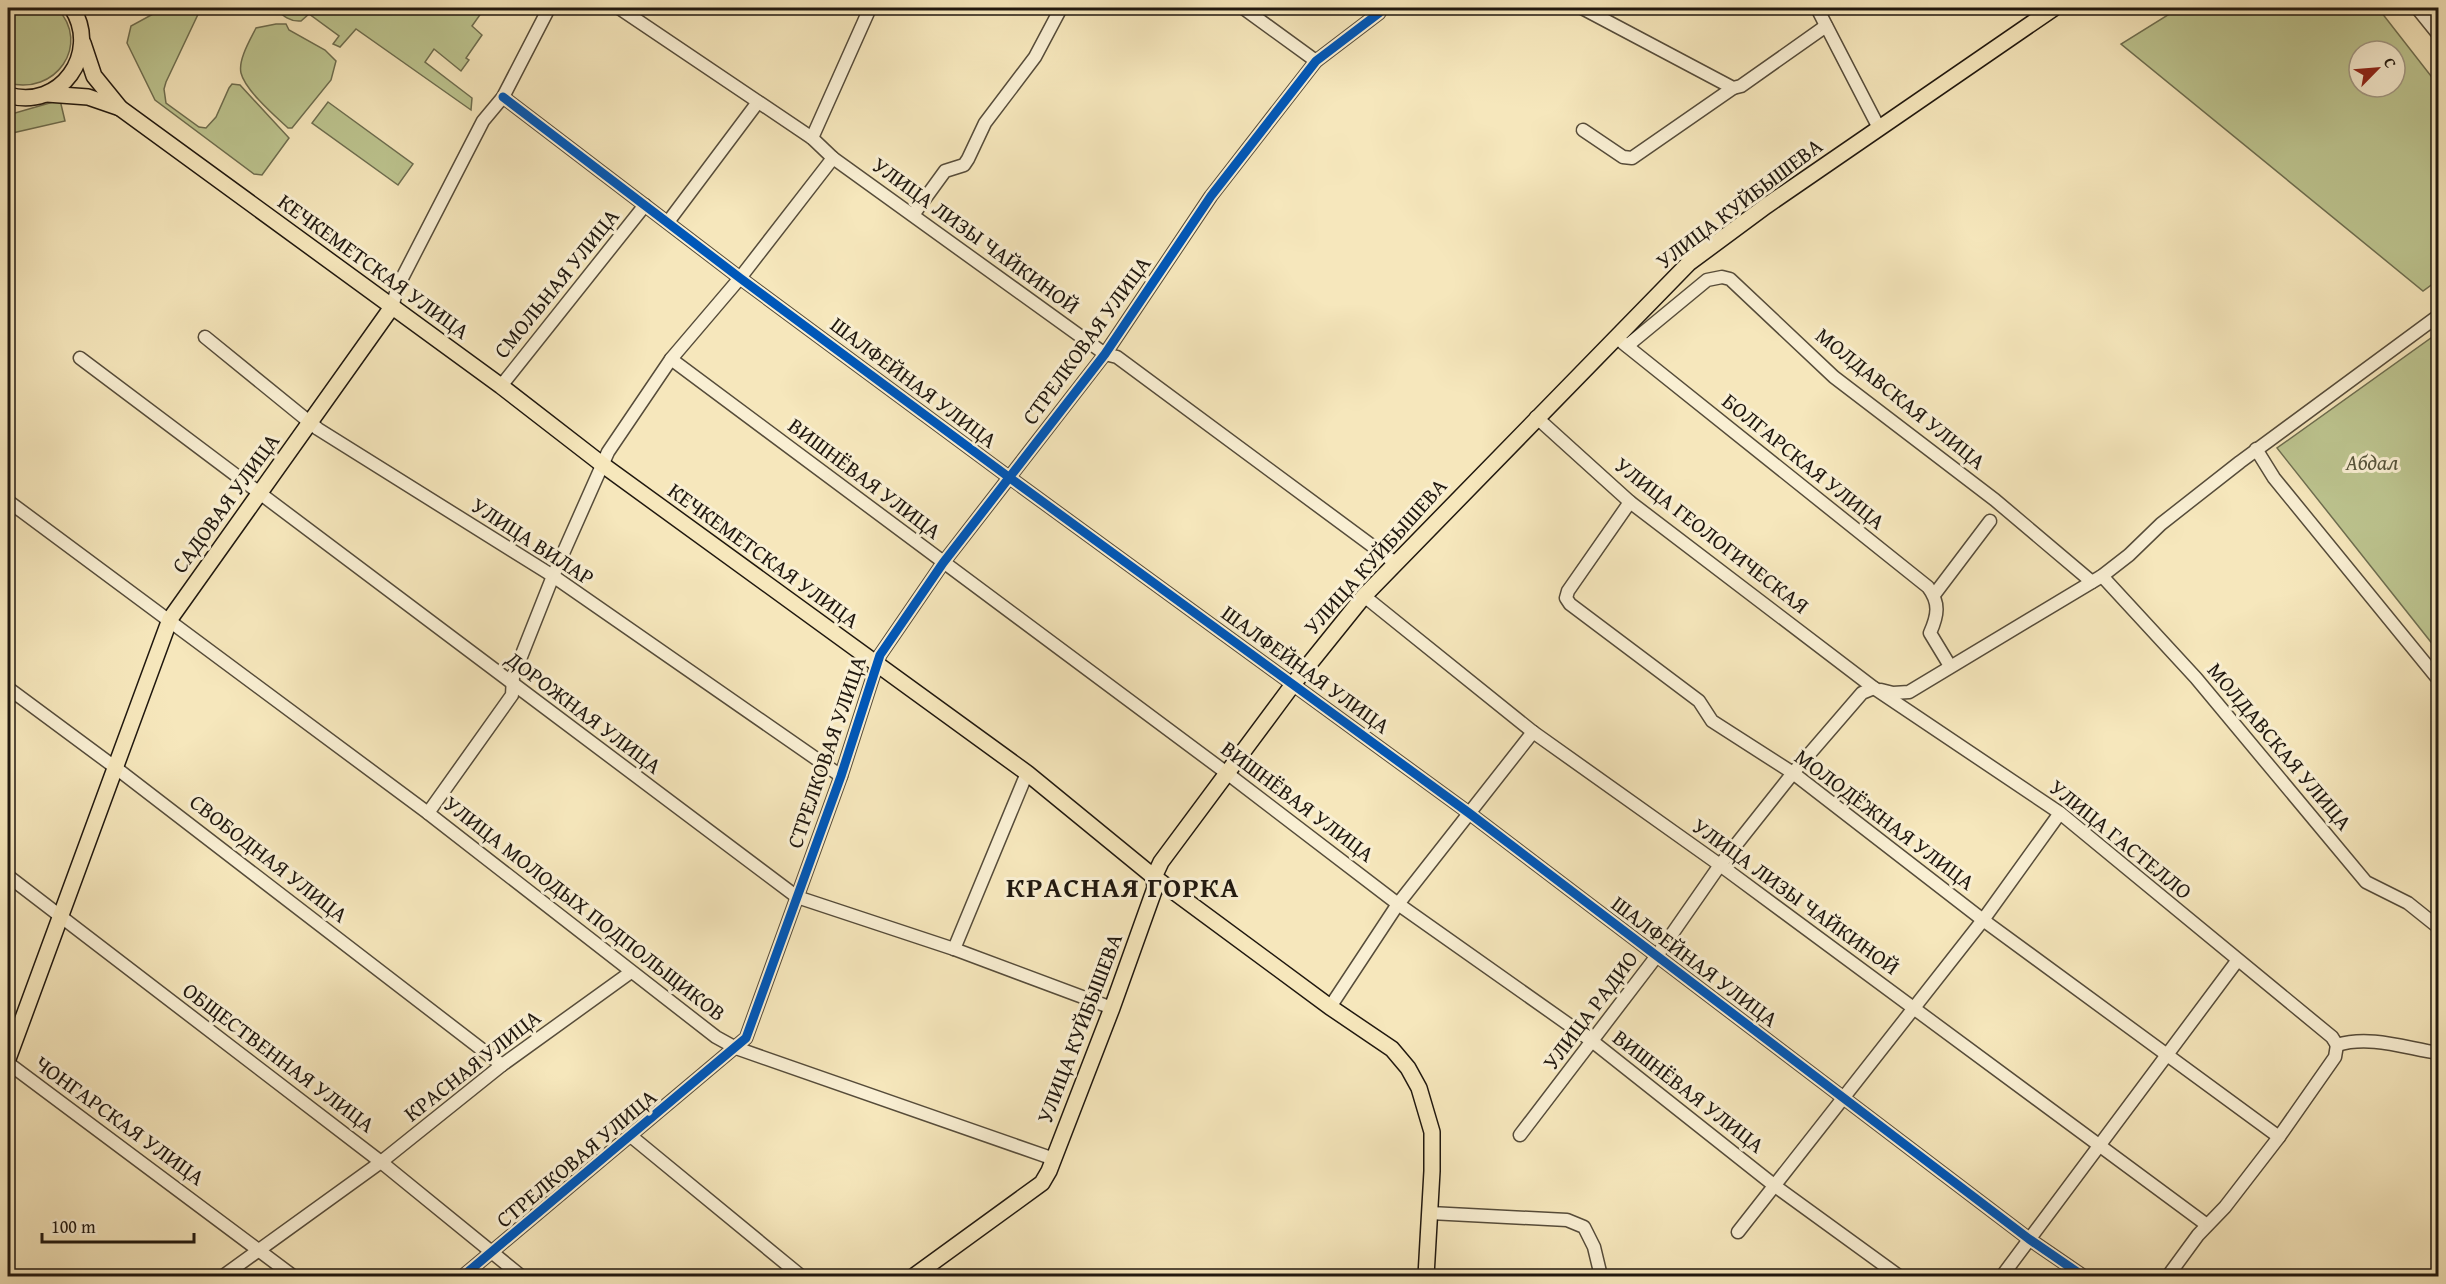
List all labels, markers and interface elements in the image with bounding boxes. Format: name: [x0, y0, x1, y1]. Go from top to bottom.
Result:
north arrow: [2347, 39, 2407, 99]
text: С: [2378, 53, 2403, 72]
street label: УЛИЦА КУЙБЫШЕВА: [1649, 129, 1829, 276]
street label: УЛИЦА ЛИЗЫ ЧАЙКИНОЙ: [866, 149, 1086, 321]
street label: КЕЧКЕМЕТСКАЯ УЛИЦА: [272, 186, 477, 347]
street label: СМОЛЬНАЯ УЛИЦА: [486, 201, 627, 365]
street label: СТРЕЛКОВАЯ УЛИЦА: [1014, 249, 1159, 431]
street label: ШАЛФЕЙНАЯ УЛИЦА: [824, 309, 1005, 456]
street label: МОЛДАВСКАЯ УЛИЦА: [1809, 319, 1993, 477]
street label: БОЛГАРСКАЯ УЛИЦА: [1715, 385, 1893, 537]
street label: ВИШНЁВАЯ УЛИЦА: [782, 410, 949, 547]
street label: САДОВАЯ УЛИЦА: [163, 426, 287, 580]
park label: Абдал: [2345, 446, 2399, 478]
street label: УЛИЦА ГЕОЛОГИЧЕСКАЯ: [1608, 449, 1816, 621]
street label: УЛИЦА КУЙБЫШЕВА: [1296, 470, 1455, 641]
street label: КЕЧКЕМЕТСКАЯ УЛИЦА: [662, 475, 867, 636]
street label: УЛИЦА ВИЛАР: [465, 489, 601, 593]
street label: ШАЛФЕЙНАЯ УЛИЦА: [1215, 597, 1397, 742]
street label: ДОРОЖНАЯ УЛИЦА: [499, 642, 669, 782]
street label: СТРЕЛКОВАЯ УЛИЦА: [778, 651, 874, 852]
street label: МОЛДАВСКАЯ УЛИЦА: [2200, 655, 2360, 838]
street label: ВИШНЁВАЯ УЛИЦА: [1215, 733, 1382, 870]
street label: МОЛОДЁЖНАЯ УЛИЦА: [1788, 741, 1982, 898]
street label: УЛИЦА ГАСТЕЛЛО: [2043, 771, 2199, 907]
street label: СВОБОДНАЯ УЛИЦА: [183, 786, 355, 930]
street label: УЛИЦА МОЛОДЫХ ПОДПОЛЬЩИКОВ: [437, 788, 733, 1028]
street label: УЛИЦА ЛИЗЫ ЧАЙКИНОЙ: [1686, 810, 1906, 982]
district label: КРАСНАЯ ГОРКА: [1006, 866, 1240, 907]
street label: ШАЛФЕЙНАЯ УЛИЦА: [1605, 888, 1786, 1035]
street label: УЛИЦА КУЙБЫШЕВА: [1028, 928, 1130, 1128]
street label: УЛИЦА РАДИО: [1534, 944, 1646, 1076]
street label: ОБЩЕСТВЕННАЯ УЛИЦА: [176, 974, 382, 1140]
street label: КРАСНАЯ УЛИЦА: [397, 1001, 548, 1129]
street label: ВИШНЁВАЯ УЛИЦА: [1606, 1022, 1772, 1161]
street label: ЧОНГАРСКАЯ УЛИЦА: [28, 1047, 212, 1193]
street label: СТРЕЛКОВАЯ УЛИЦА: [489, 1081, 664, 1235]
scale bar: [42, 1206, 194, 1244]
text: 100 m: [51, 1213, 96, 1240]

